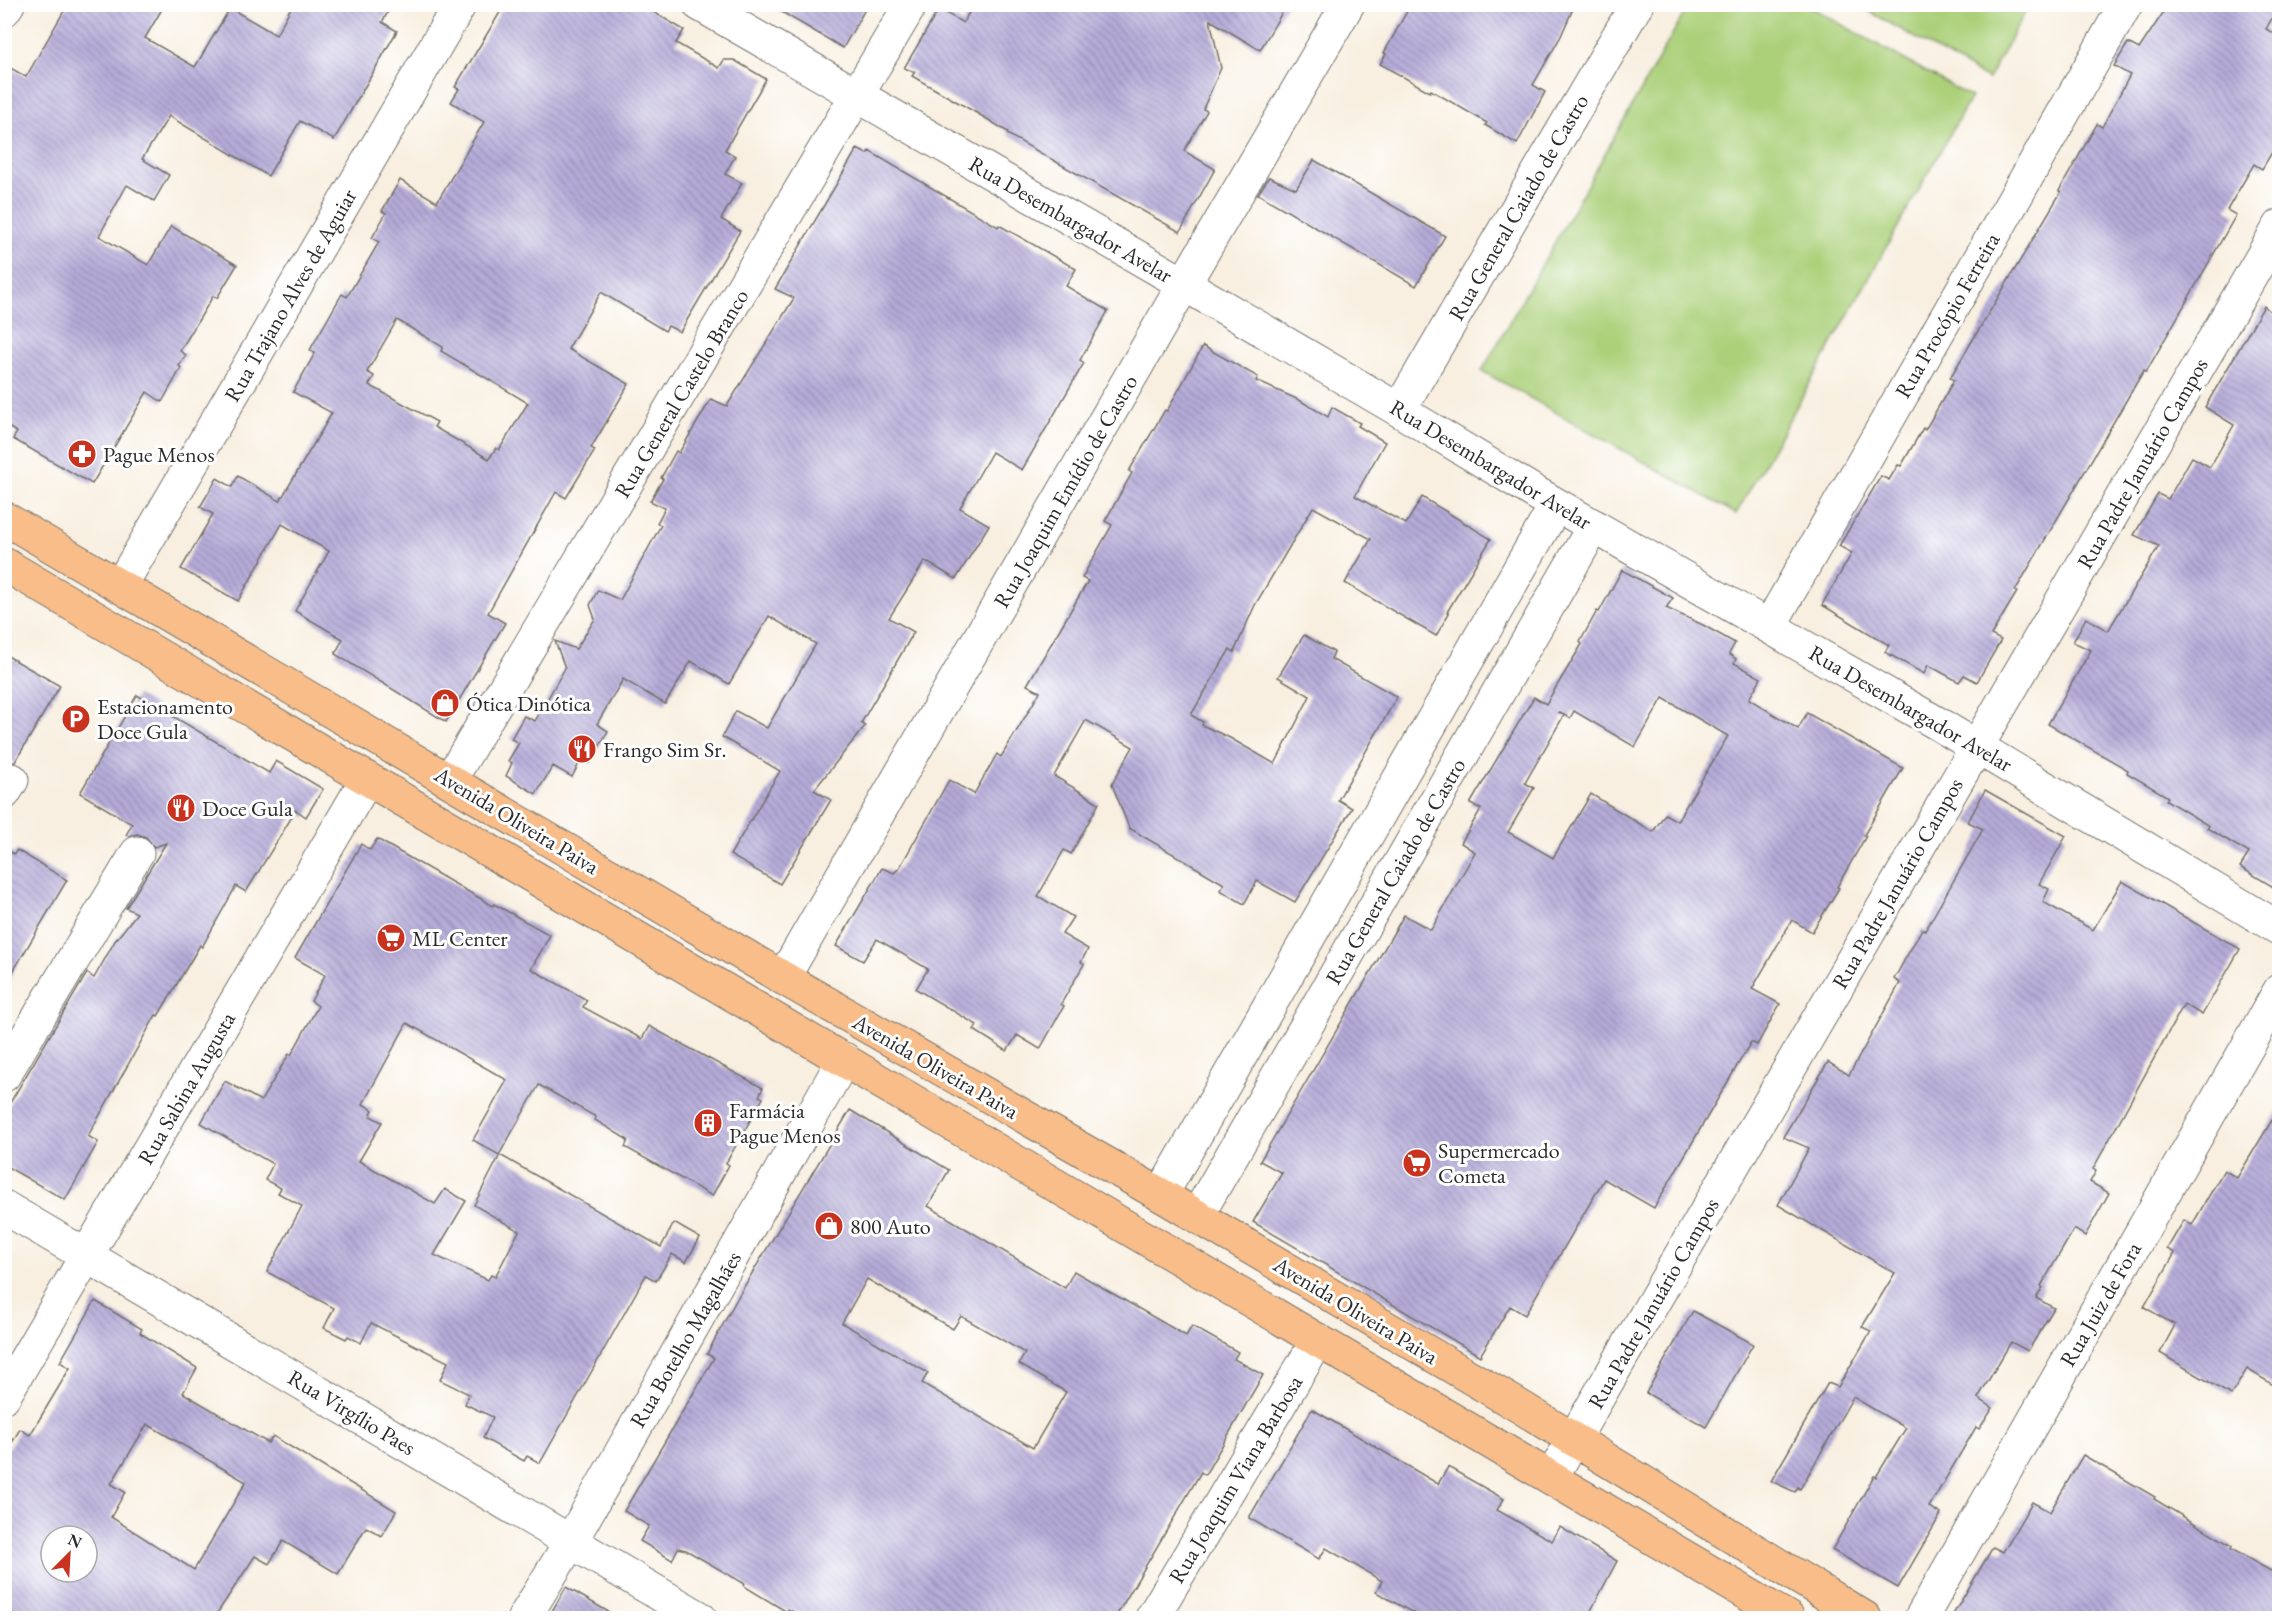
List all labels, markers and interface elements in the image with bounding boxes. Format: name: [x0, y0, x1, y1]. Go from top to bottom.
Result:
street label: Rua General Caiado de Castro: [1442, 89, 1595, 326]
street label: Rua Desembargador Avelar: [964, 149, 1178, 290]
street label: Rua Trajano Alves de Aguiar: [218, 183, 364, 407]
street label: Rua Procópio Ferreira: [1888, 227, 2007, 403]
street label: Rua General Castelo Branco: [608, 283, 755, 503]
street label: Rua Padre Januário Campos: [2070, 353, 2215, 574]
street label: Rua Joaquim Emídio de Castro: [987, 369, 1144, 613]
street label: Rua Desembargador Avelar: [1385, 393, 1597, 537]
pharmacy icon: Pague Menos: [66, 438, 98, 470]
place label: Pague Menos: [103, 440, 215, 469]
street label: Rua Desembargador Avelar: [1804, 638, 2018, 779]
shop icon: Ótica Dinótica: [429, 687, 461, 719]
place label: Ótica Dinótica: [466, 689, 591, 718]
place label: Estacionamento Doce Gula: [97, 692, 233, 746]
parking icon: Estacionamento Doce Gula: [60, 703, 92, 735]
restaurant icon: Frango Sim Sr.: [566, 733, 598, 765]
place label: Frango Sim Sr.: [603, 735, 727, 764]
street label: Rua General Caiado de Castro: [1319, 753, 1472, 990]
street label: Avenida Oliveira Paiva: [428, 759, 605, 881]
street label: Rua Padre Januário Campos: [1825, 773, 1970, 994]
restaurant icon: Doce Gula: [165, 792, 197, 824]
place label: Doce Gula: [202, 794, 293, 823]
supermarket icon: ML Center: [375, 922, 407, 954]
place label: ML Center: [412, 924, 508, 953]
street label: Rua Sabina Augusta: [131, 1006, 242, 1170]
street label: Avenida Oliveira Paiva: [847, 1007, 1024, 1126]
place label: Farmácia Pague Menos: [729, 1096, 841, 1150]
building icon: Farmácia Pague Menos: [692, 1107, 724, 1139]
place label: Supermercado Cometa: [1438, 1136, 1560, 1190]
supermarket icon: Supermercado Cometa: [1401, 1147, 1433, 1179]
street label: Rua Padre Januário Campos: [1581, 1193, 1726, 1414]
shop icon: 800 Auto: [813, 1210, 845, 1242]
place label: 800 Auto: [850, 1212, 931, 1241]
street label: Rua Juiz de Fora: [2053, 1236, 2148, 1372]
street label: Rua Botelho Magalhães: [623, 1246, 748, 1433]
street label: Avenida Oliveira Paiva: [1267, 1249, 1444, 1371]
street label: Rua Virgílio Paes: [283, 1363, 421, 1462]
street label: Rua Joaquim Viana Barbosa: [1162, 1370, 1309, 1589]
north arrow: [39, 1524, 99, 1584]
text: N: [65, 1529, 85, 1553]

